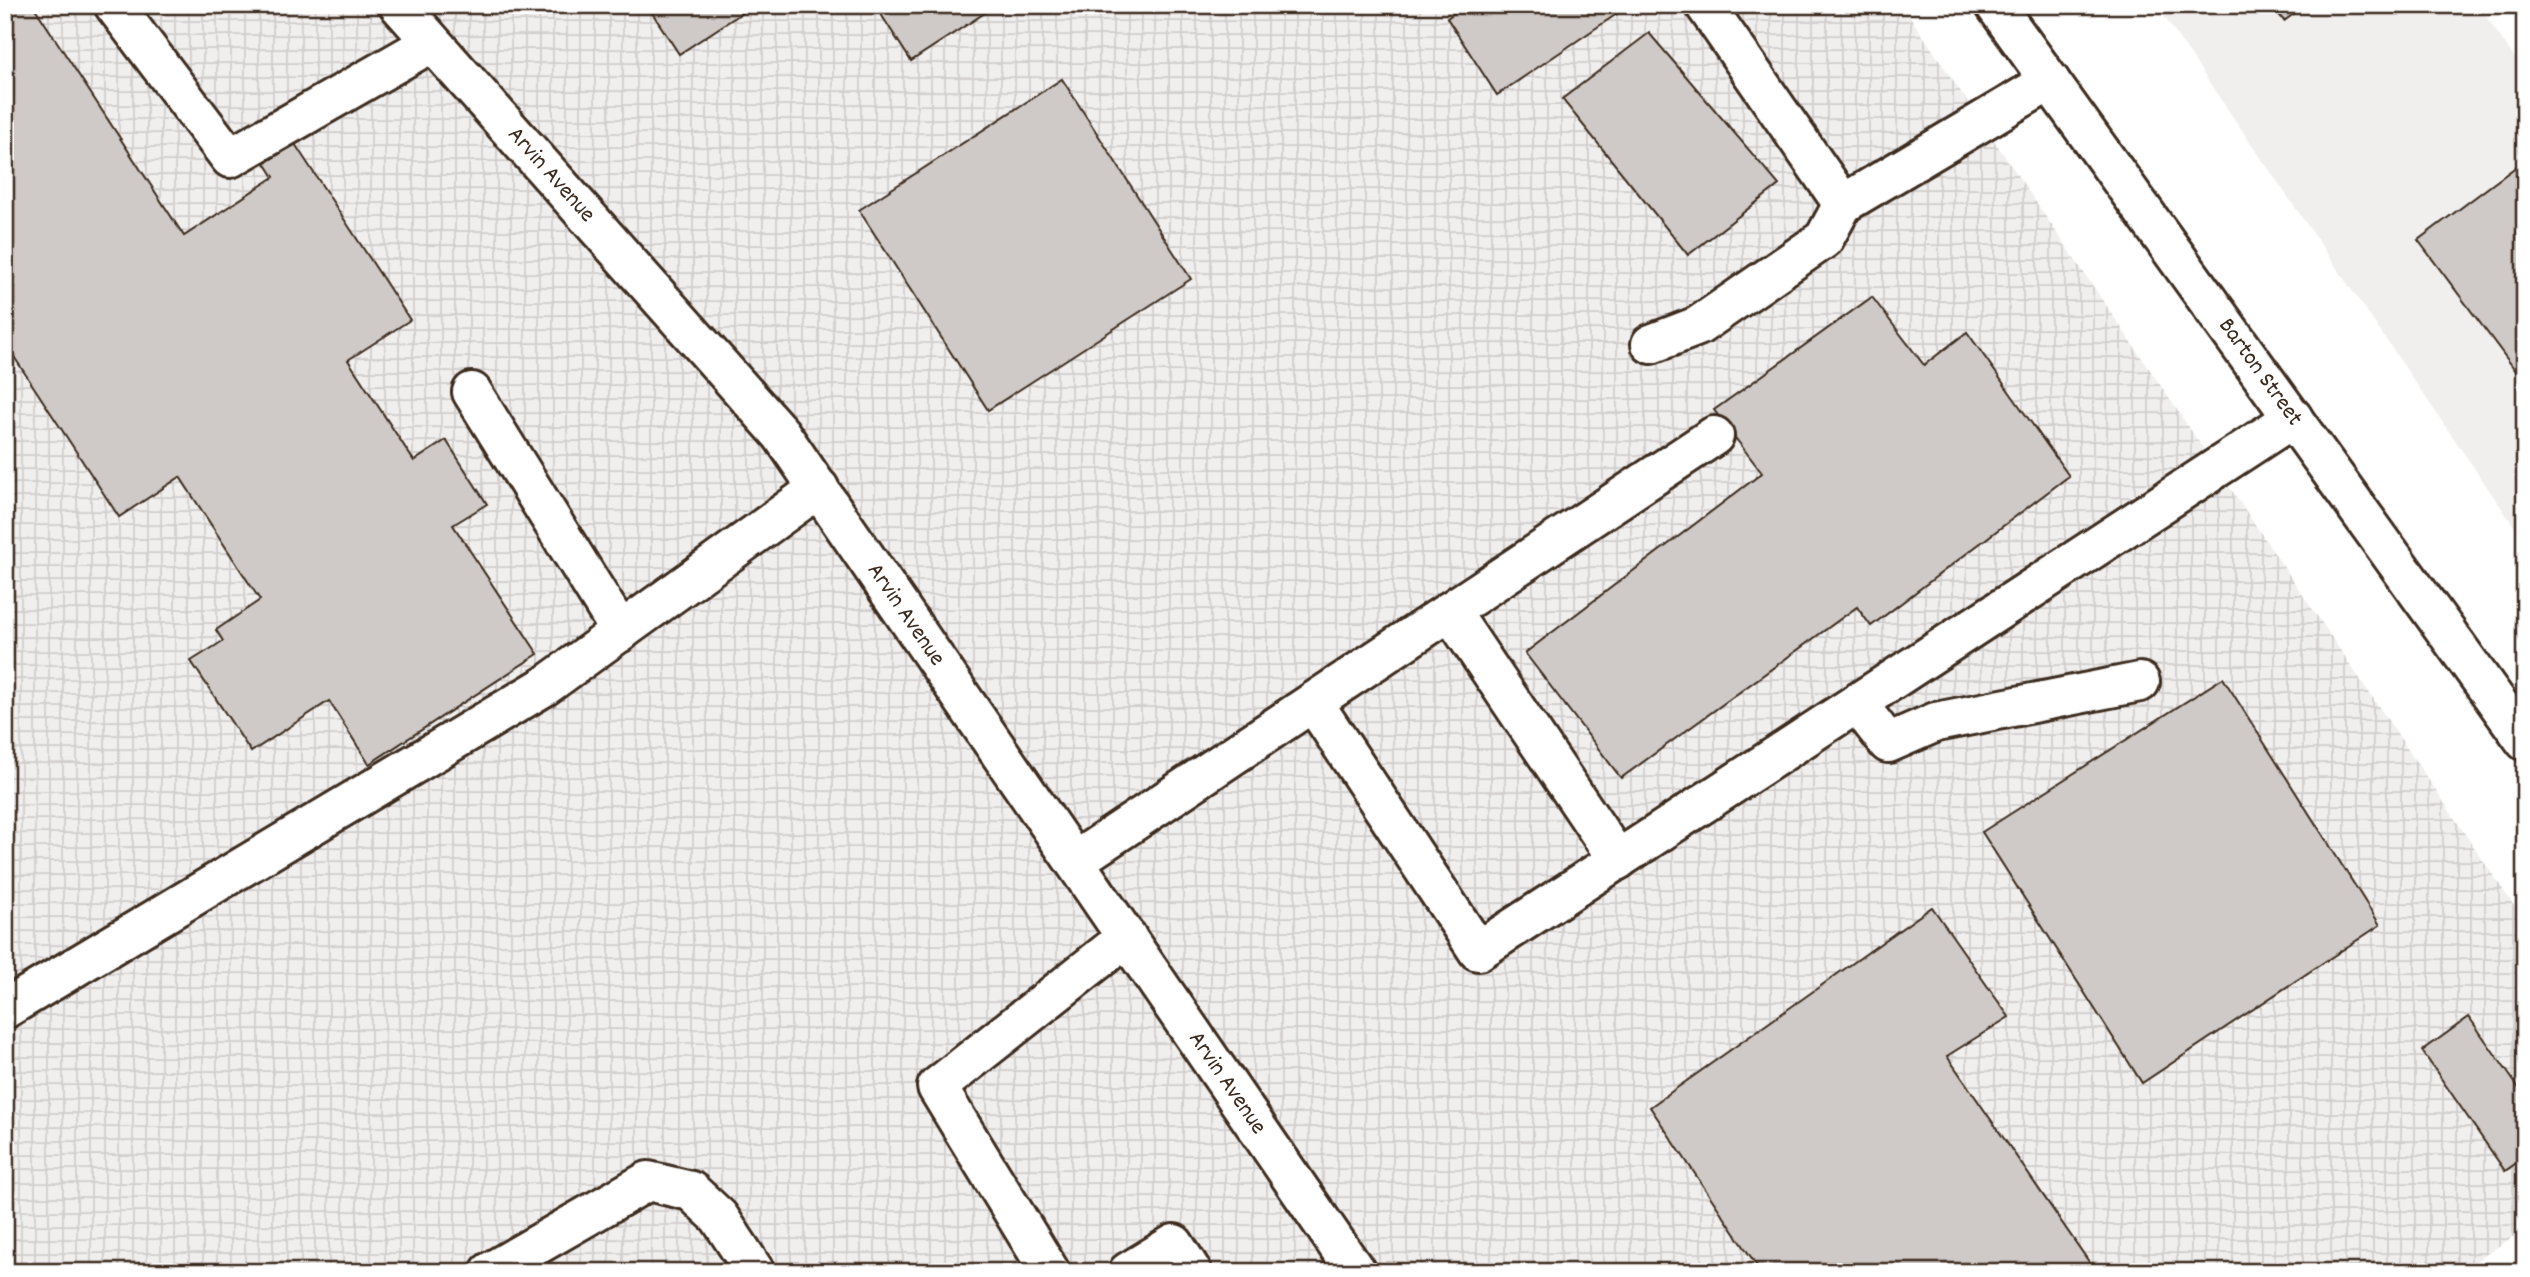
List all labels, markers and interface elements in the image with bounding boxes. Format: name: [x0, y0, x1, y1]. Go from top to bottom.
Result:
street label: Arvin Avenue: [498, 120, 603, 231]
street label: Barton Street: [2209, 312, 2310, 434]
street label: Arvin Avenue: [858, 556, 953, 674]
street label: Arvin Avenue: [1179, 1025, 1274, 1142]

